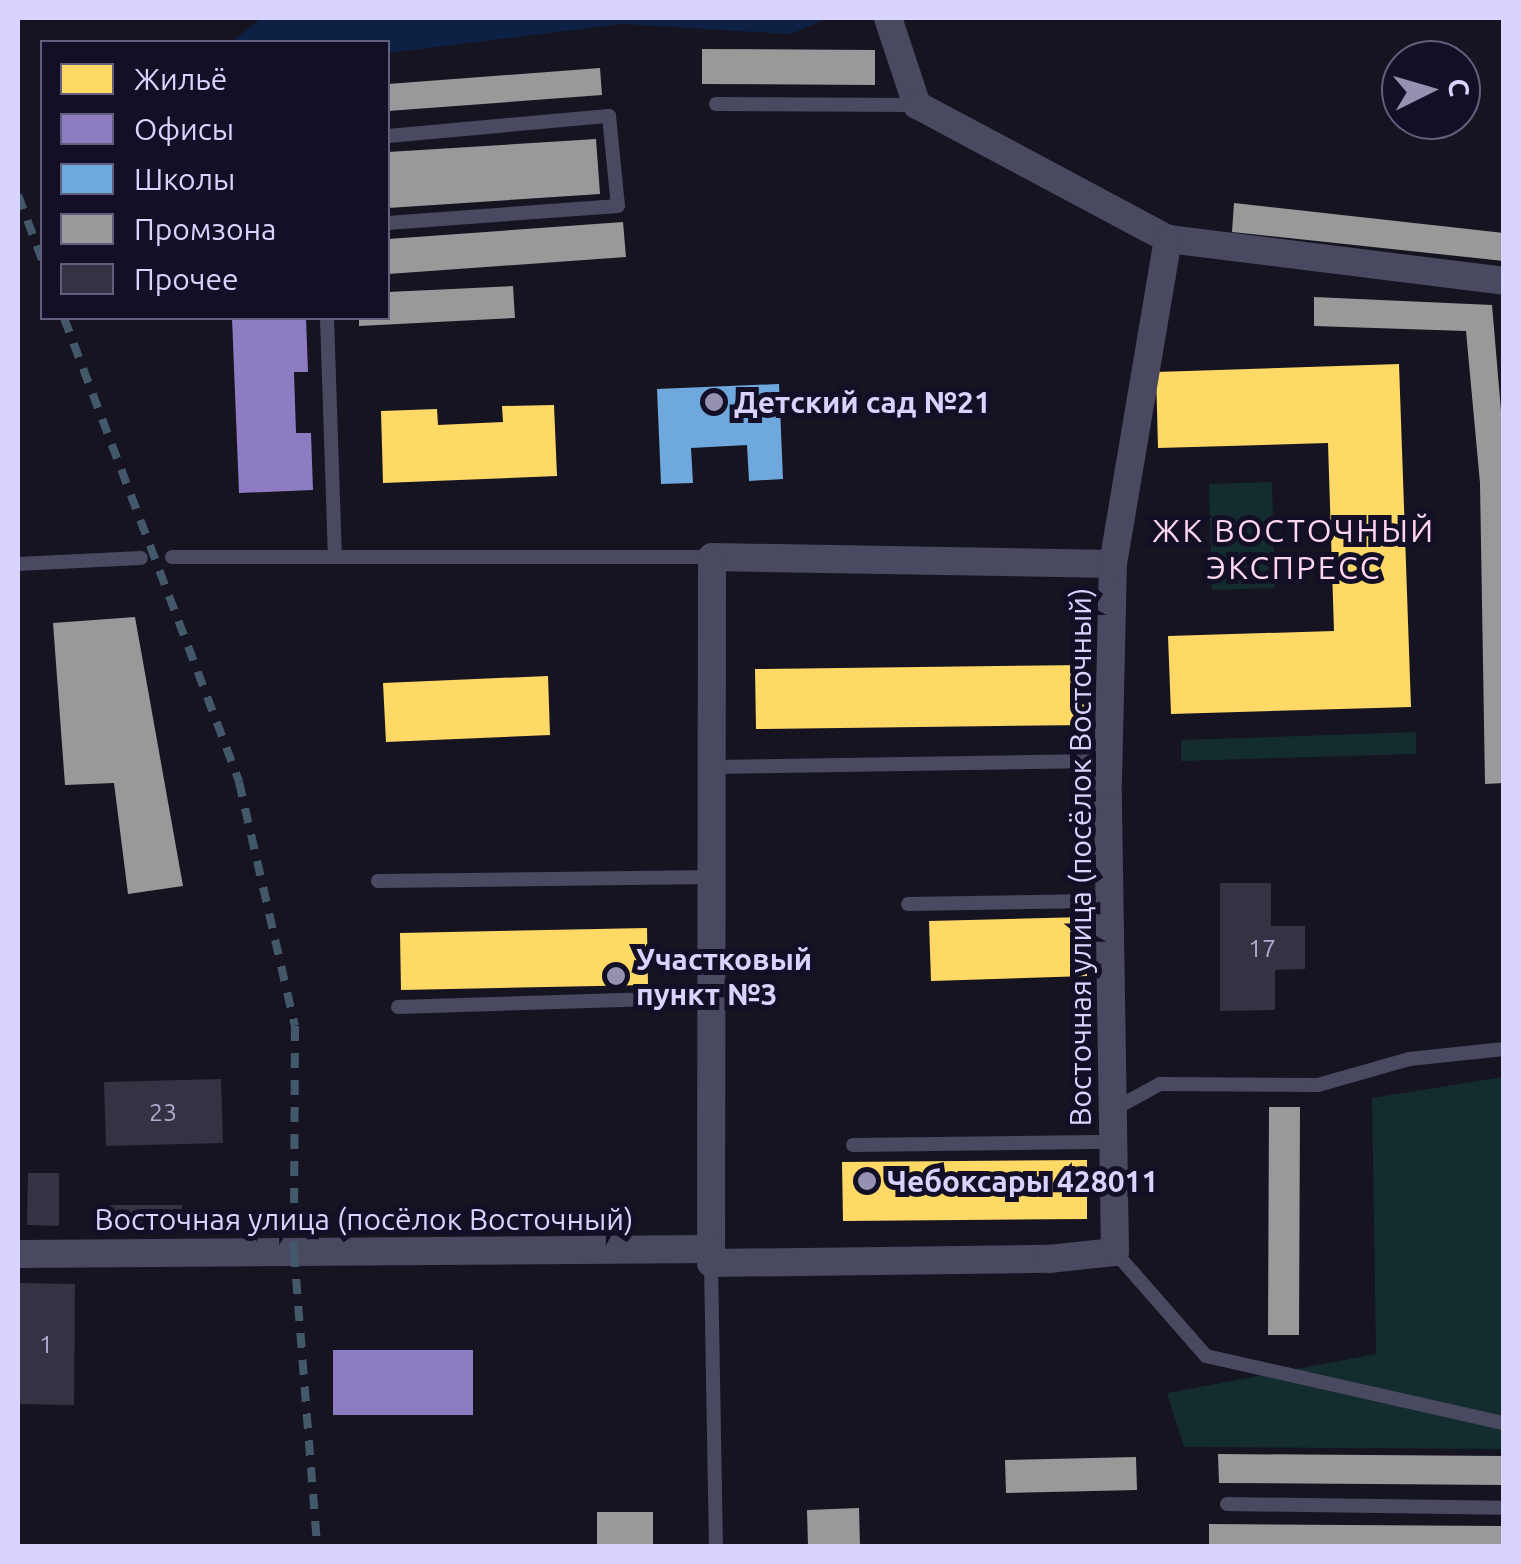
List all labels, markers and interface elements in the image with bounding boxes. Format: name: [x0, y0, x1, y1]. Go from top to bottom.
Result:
legend: [40, 40, 390, 320]
north arrow: [1381, 40, 1481, 140]
text: Жильё: [134, 62, 227, 96]
text: С: [1443, 77, 1476, 98]
text: Офисы: [134, 112, 234, 146]
text: Школы: [134, 162, 235, 196]
text: Промзона: [134, 212, 276, 246]
text: Прочее: [134, 262, 239, 296]
place label: Детский сад №21: [734, 384, 991, 420]
marker: Детский сад №21: [703, 391, 725, 413]
district label: ЖК ВОСТОЧНЫЙ ЭКСПРЕСС: [1152, 512, 1436, 587]
street label: Восточная улица (посёлок Восточный): [1062, 587, 1098, 1127]
house number: 17: [1248, 933, 1276, 963]
place label: Участковый пункт №3: [636, 941, 812, 1012]
marker: Участковый пункт №3: [605, 965, 627, 987]
house number: 23: [149, 1097, 177, 1127]
place label: Чебоксары 428011: [887, 1163, 1158, 1199]
marker: Чебоксары 428011: [856, 1170, 878, 1192]
street label: Восточная улица (посёлок Восточный): [94, 1201, 634, 1237]
house number: 1: [39, 1329, 53, 1359]

